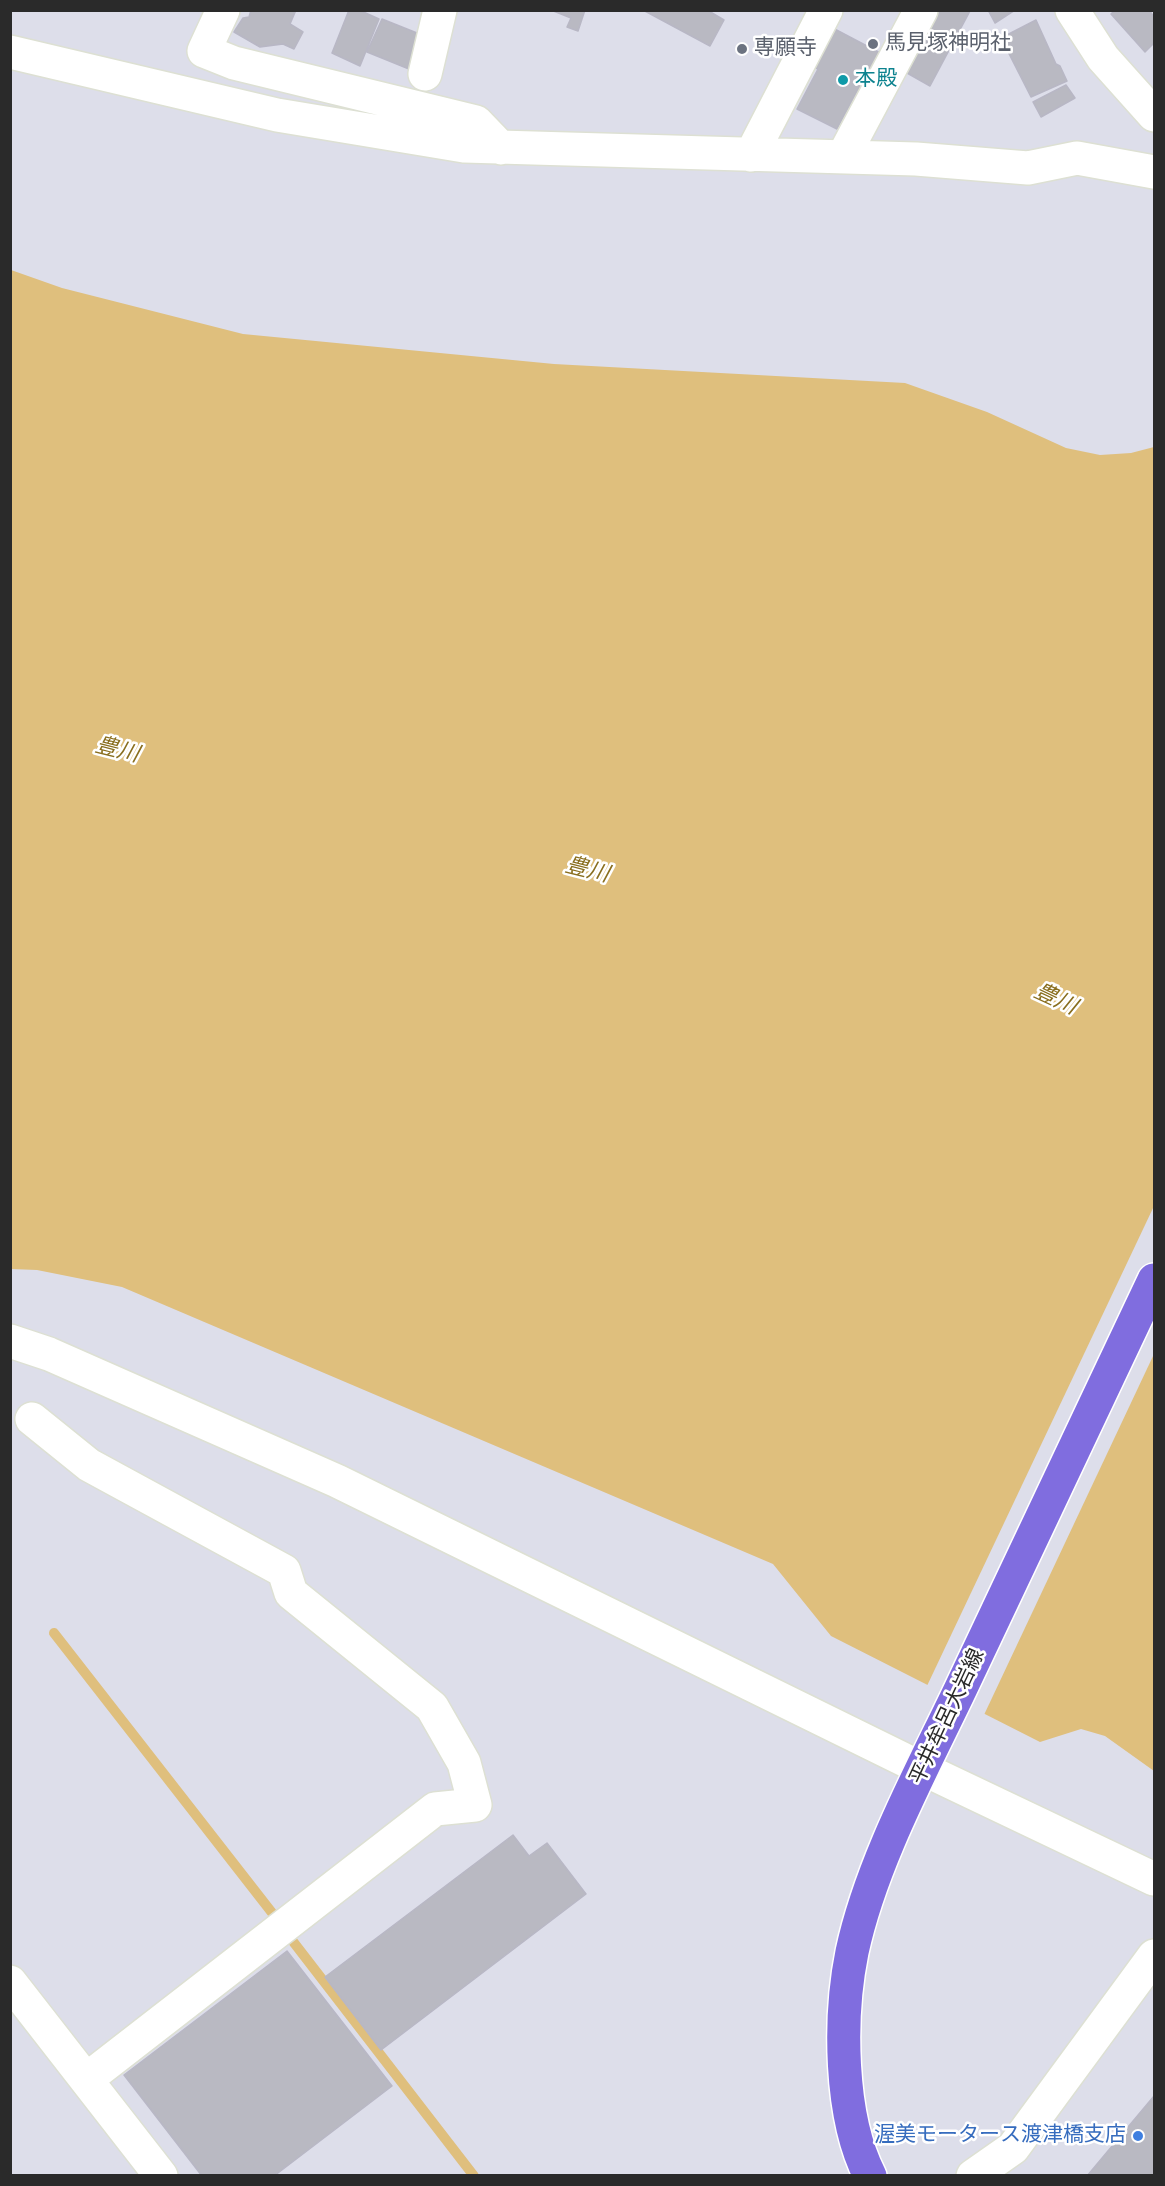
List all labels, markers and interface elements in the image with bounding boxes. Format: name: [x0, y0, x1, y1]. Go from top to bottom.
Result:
place label: 馬見塚神明社: [885, 31, 1011, 57]
place label: 専願寺: [754, 36, 817, 62]
marker: 馬見塚神明社: [866, 37, 880, 51]
marker: 専願寺: [735, 42, 749, 56]
place label: 本殿: [855, 67, 897, 93]
marker: 本殿: [836, 73, 850, 87]
water label: 豊川: [92, 733, 142, 769]
water label: 豊川: [562, 853, 612, 889]
water label: 豊川: [1029, 979, 1081, 1021]
street label: 平井牟呂大岩線: [906, 1645, 990, 1789]
place label: 渥美モータース渡津橋支店: [874, 2123, 1126, 2149]
marker: 渥美モータース渡津橋支店: [1131, 2129, 1145, 2143]

